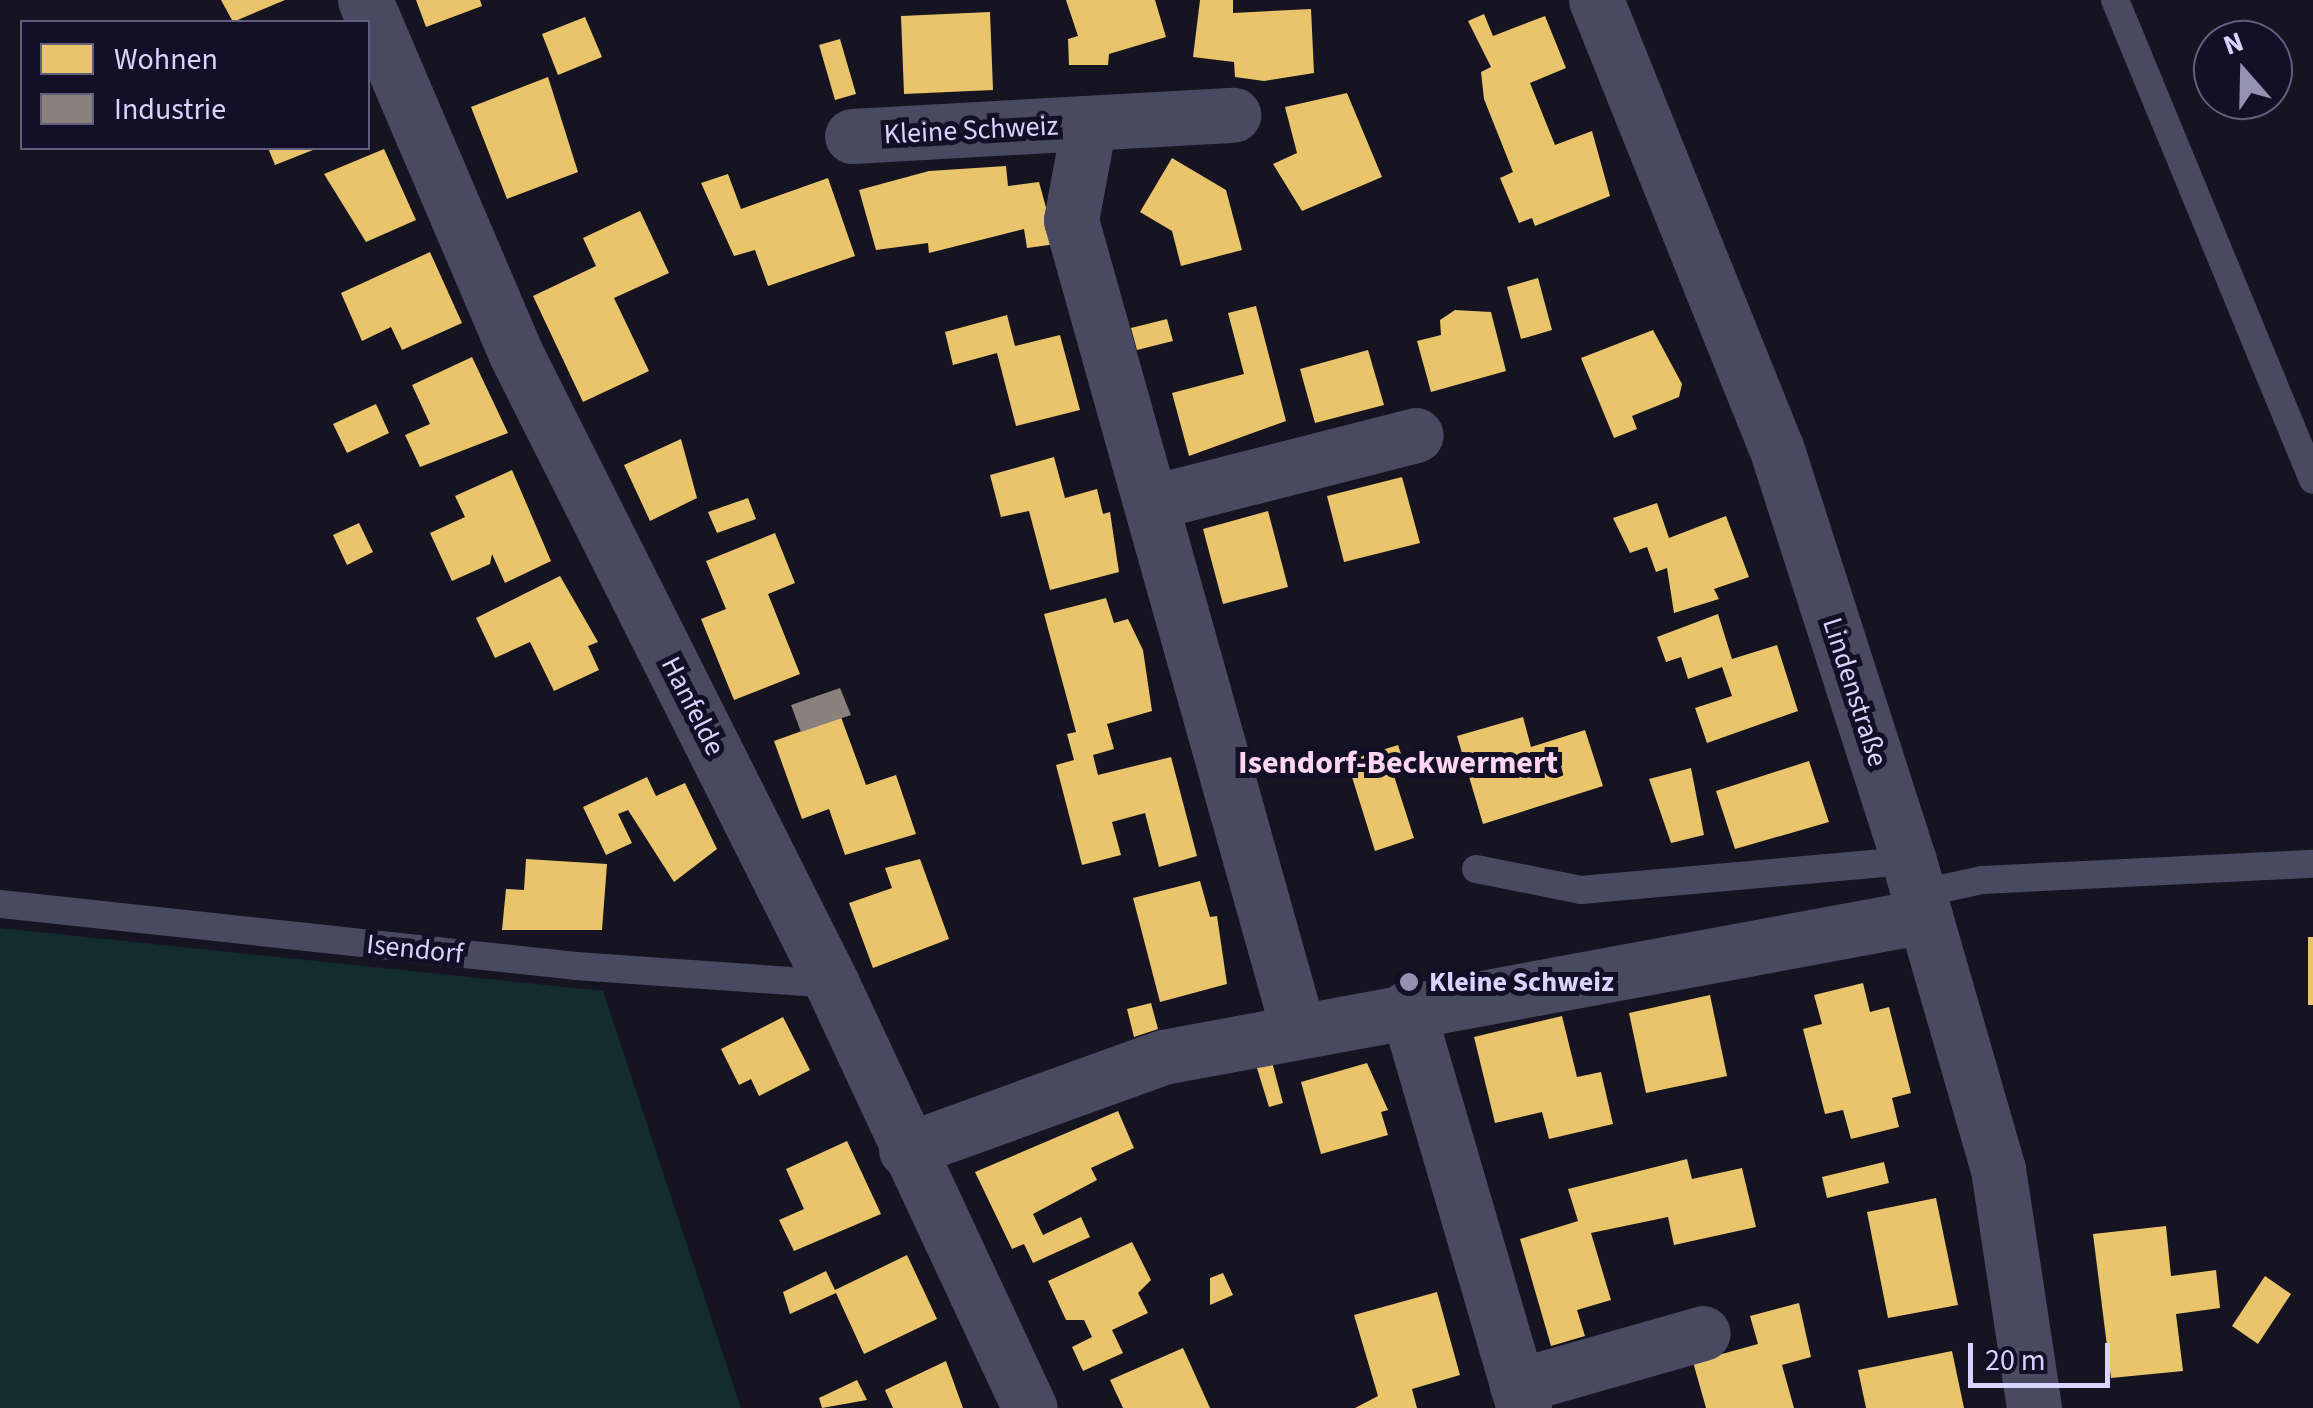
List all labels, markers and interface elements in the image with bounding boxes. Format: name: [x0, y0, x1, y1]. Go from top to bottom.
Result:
legend: [20, 20, 370, 150]
north arrow: [2193, 20, 2293, 120]
text: N: [2218, 22, 2249, 66]
text: Wohnen: [114, 38, 218, 81]
text: Industrie: [114, 88, 226, 131]
street label: Kleine Schweiz: [883, 109, 1059, 151]
street label: Lindenstraße: [1815, 613, 1895, 771]
street label: Hanfelde: [654, 651, 732, 761]
district label: Isendorf-Beckwermert: [1238, 744, 1558, 782]
street label: Isendorf: [365, 927, 465, 971]
place label: Kleine Schweiz: [1429, 965, 1614, 999]
marker: Kleine Schweiz: [1398, 971, 1420, 993]
scale bar: [1973, 1323, 2116, 1385]
text: 20 m: [1985, 1339, 2046, 1382]

